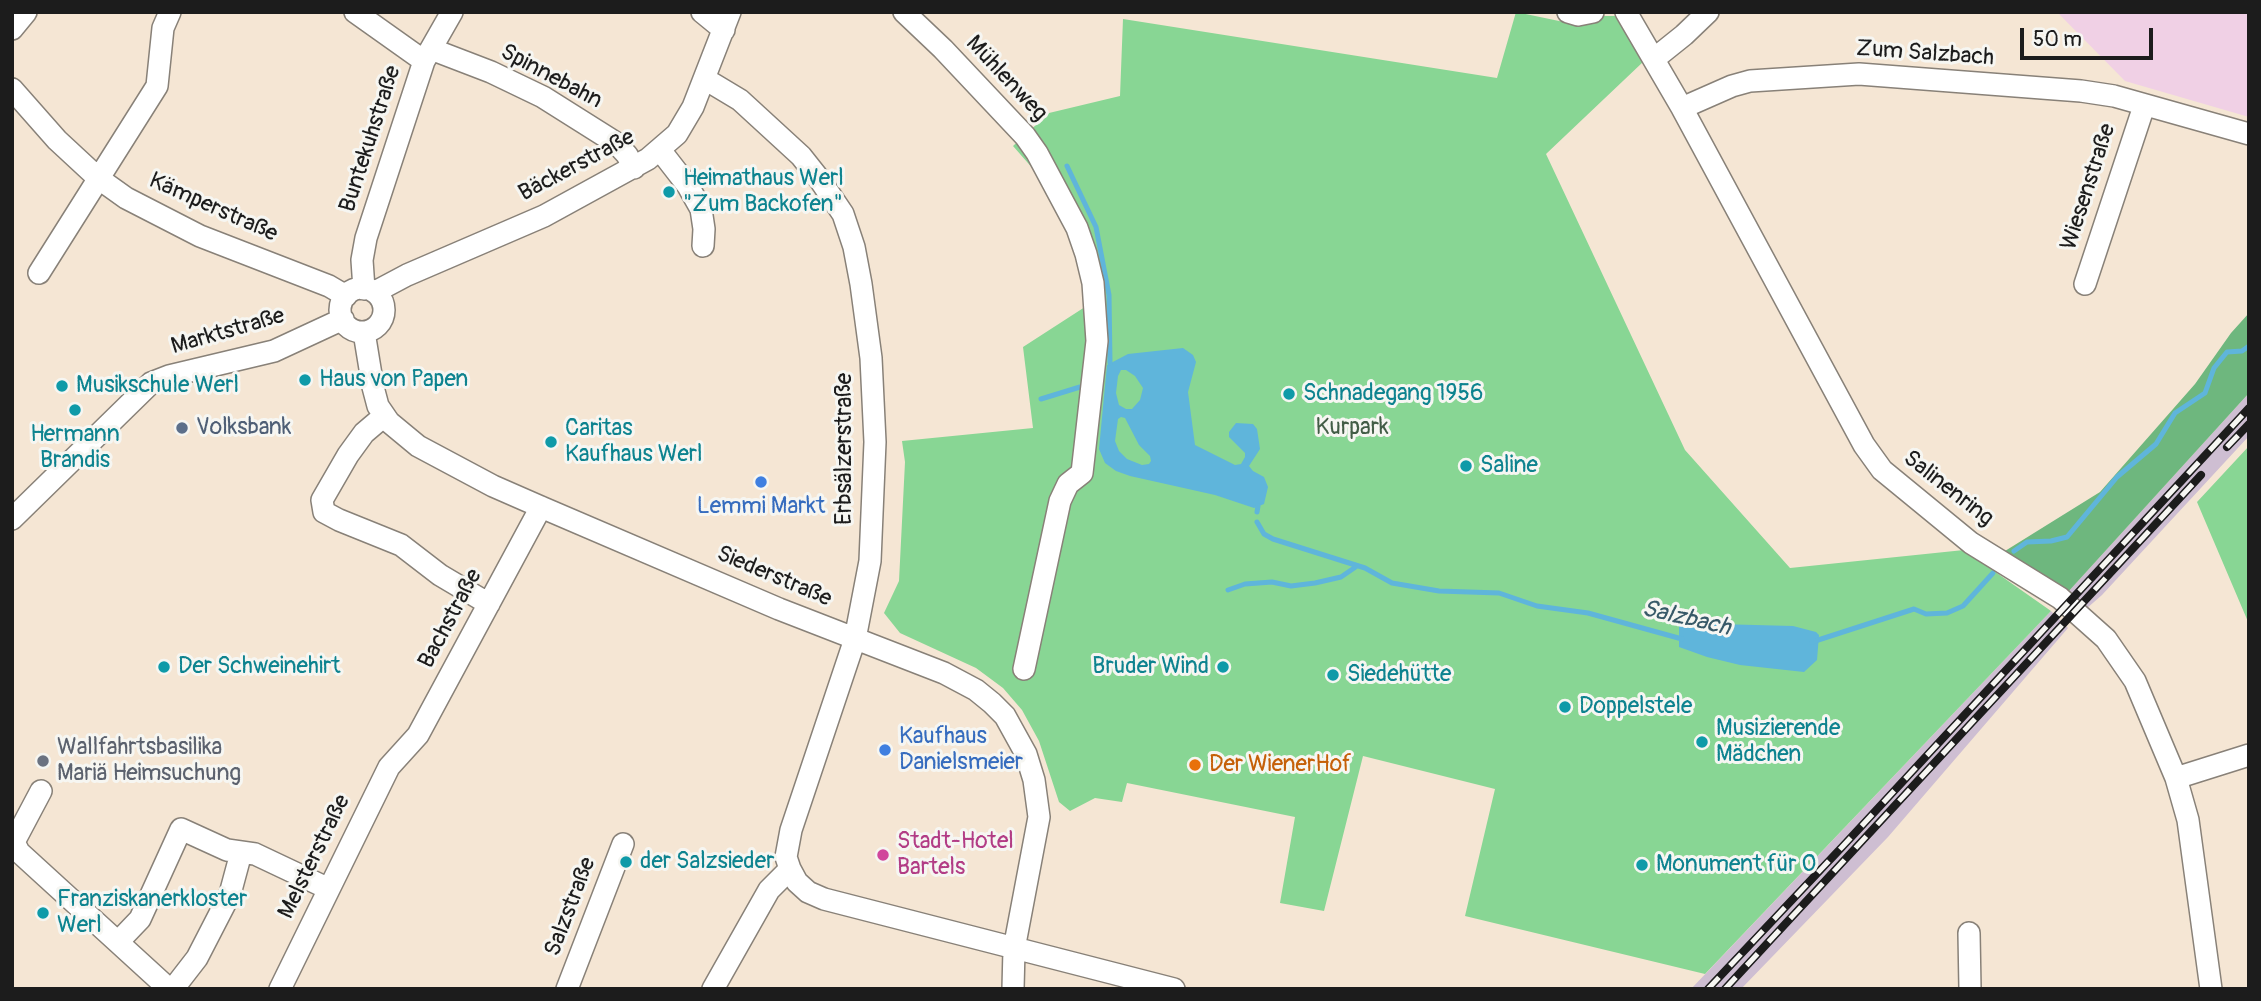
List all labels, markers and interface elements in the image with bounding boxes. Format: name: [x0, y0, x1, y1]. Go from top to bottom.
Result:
scale bar: [2023, 14, 2156, 58]
text: 50 m: [2033, 26, 2082, 53]
street label: Mühlenweg: [959, 30, 1053, 128]
street label: Zum Salzbach: [1855, 35, 1995, 73]
street label: Spinnebahn: [495, 39, 607, 115]
street label: Buntekuhstraße: [334, 62, 408, 216]
street label: Wiesenstraße: [2056, 120, 2122, 254]
street label: Bäckerstraße: [514, 124, 640, 208]
place label: Heimathaus Werl "Zum Backofen": [683, 165, 844, 219]
street label: Kämperstraße: [144, 167, 282, 249]
marker: Heimathaus Werl "Zum Backofen": [661, 184, 677, 200]
street label: Marktstraße: [168, 303, 288, 361]
place label: Haus von Papen: [319, 366, 468, 394]
place label: Musikschule Werl: [76, 372, 239, 400]
marker: Haus von Papen: [297, 372, 313, 388]
street label: Erbsälzerstraße: [831, 373, 859, 525]
marker: Musikschule Werl: [54, 378, 70, 394]
place label: Schnadegang 1956: [1303, 380, 1483, 408]
marker: Schnadegang 1956: [1281, 386, 1297, 402]
marker: Hermann Brandis: [67, 402, 83, 418]
place label: Volksbank: [196, 414, 291, 442]
park label: Kurpark: [1315, 414, 1389, 442]
place label: Caritas Kaufhaus Werl: [565, 415, 703, 469]
marker: Volksbank: [174, 420, 190, 436]
place label: Hermann Brandis: [30, 421, 120, 475]
marker: Caritas Kaufhaus Werl: [543, 434, 559, 450]
street label: Salinenring: [1897, 445, 1999, 533]
place label: Saline: [1480, 452, 1538, 480]
marker: Saline: [1458, 458, 1474, 474]
marker: Lemmi Markt: [753, 474, 769, 490]
place label: Lemmi Markt: [697, 493, 825, 521]
street label: Siederstraße: [712, 540, 836, 614]
street label: Bachstraße: [413, 565, 489, 673]
water label: Salzbach: [1639, 595, 1733, 643]
place label: Der Schweinehirt: [178, 653, 341, 681]
place label: Bruder Wind: [1092, 653, 1209, 681]
marker: Der Schweinehirt: [156, 659, 172, 675]
marker: Bruder Wind: [1215, 659, 1231, 675]
place label: Siedehütte: [1347, 661, 1451, 689]
marker: Siedehütte: [1325, 667, 1341, 683]
place label: Doppelstele: [1579, 693, 1692, 721]
marker: Doppelstele: [1557, 699, 1573, 715]
place label: Musizierende Mädchen: [1716, 715, 1840, 769]
place label: Kaufhaus Danielsmeier: [899, 723, 1023, 777]
place label: Wallfahrtsbasilika Mariä Heimsuchung: [57, 734, 241, 788]
marker: Musizierende Mädchen: [1694, 734, 1710, 750]
marker: Kaufhaus Danielsmeier: [877, 742, 893, 758]
place label: Der WienerHof: [1209, 751, 1351, 779]
marker: Wallfahrtsbasilika Mariä Heimsuchung: [35, 753, 51, 769]
marker: Der WienerHof: [1187, 757, 1203, 773]
street label: Melsterstraße: [273, 790, 357, 924]
place label: Stadt-Hotel Bartels: [897, 828, 1014, 882]
marker: Stadt-Hotel Bartels: [875, 847, 891, 863]
place label: der Salzsieder: [640, 848, 774, 876]
place label: Monument für O: [1656, 851, 1816, 879]
street label: Salzstraße: [540, 854, 602, 960]
marker: der Salzsieder: [618, 854, 634, 870]
marker: Monument für O: [1634, 857, 1650, 873]
place label: Franziskanerkloster Werl: [57, 886, 247, 940]
marker: Franziskanerkloster Werl: [35, 905, 51, 921]

